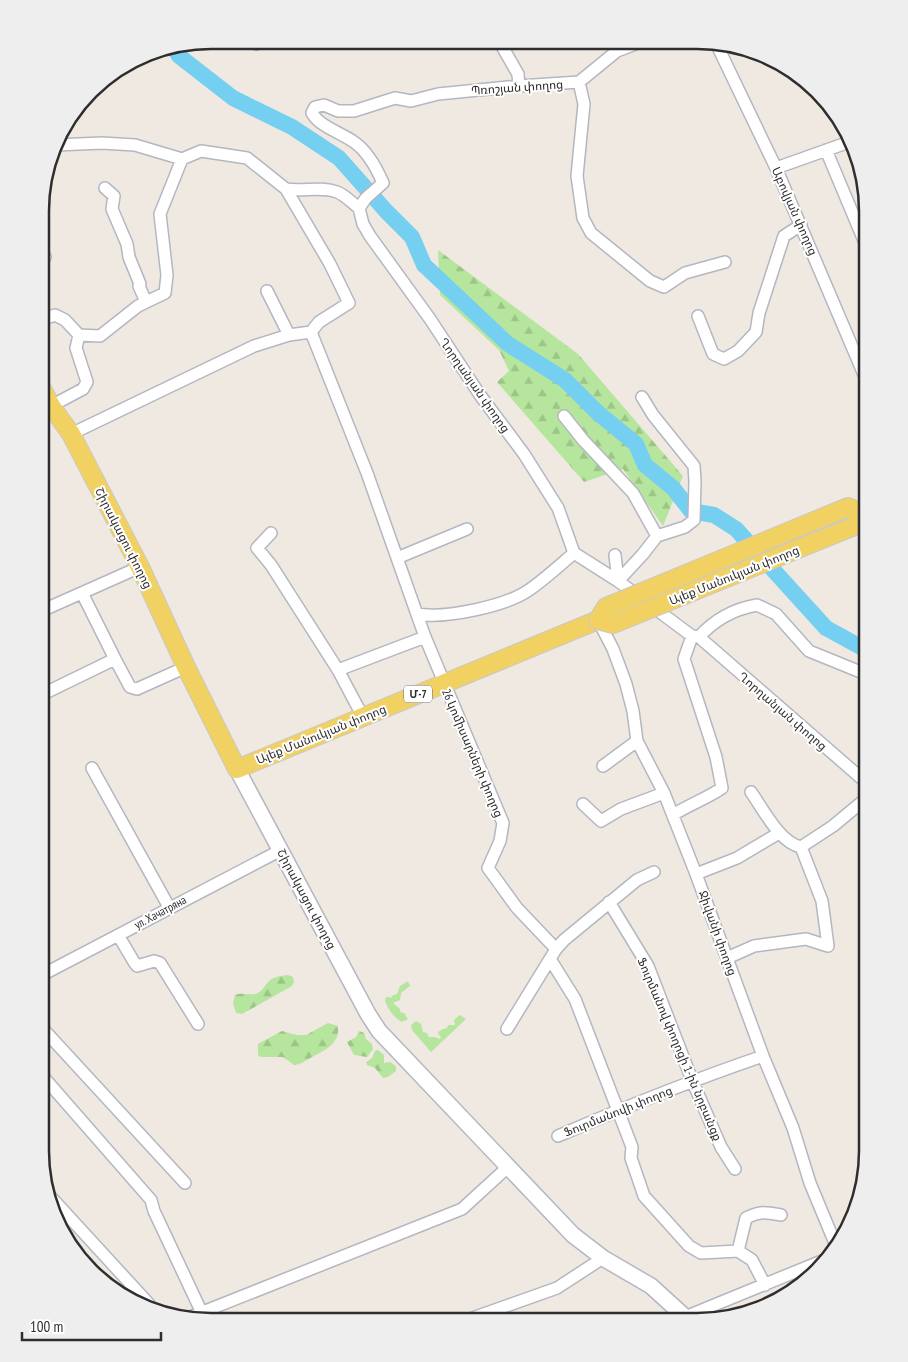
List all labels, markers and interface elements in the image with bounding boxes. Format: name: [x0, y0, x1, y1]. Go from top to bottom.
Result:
street label: Պռոշյան փողոց: [470, 76, 564, 98]
street label: Աբովյան փողոց: [769, 164, 821, 258]
street label: Ղորղանյան փողոց: [437, 335, 513, 435]
street label: Շիրակացու փողոց: [92, 485, 156, 591]
street label: Ալեք Մանուկյան փողոց: [667, 542, 801, 608]
street label: Ղորղանյան փողոց: [736, 668, 830, 754]
road number: Մ-7: [404, 686, 432, 702]
street label: 26 կոմիսարների փողոց: [439, 686, 507, 820]
street label: Ալեք Մանուկյան փողոց: [254, 701, 388, 767]
street label: Շիրակացու փողոց: [274, 846, 340, 952]
street label: Ջիվանի փողոց: [696, 888, 740, 978]
street label: ул. Хачатряна: [131, 892, 189, 932]
street label: Ֆուրմանով փողոցի 1-ին նրբանցք: [634, 955, 726, 1143]
street label: Ֆուրմանովի փողոց: [562, 1082, 674, 1140]
scale bar: [22, 1310, 161, 1342]
text: 100 m: [30, 1317, 63, 1336]

